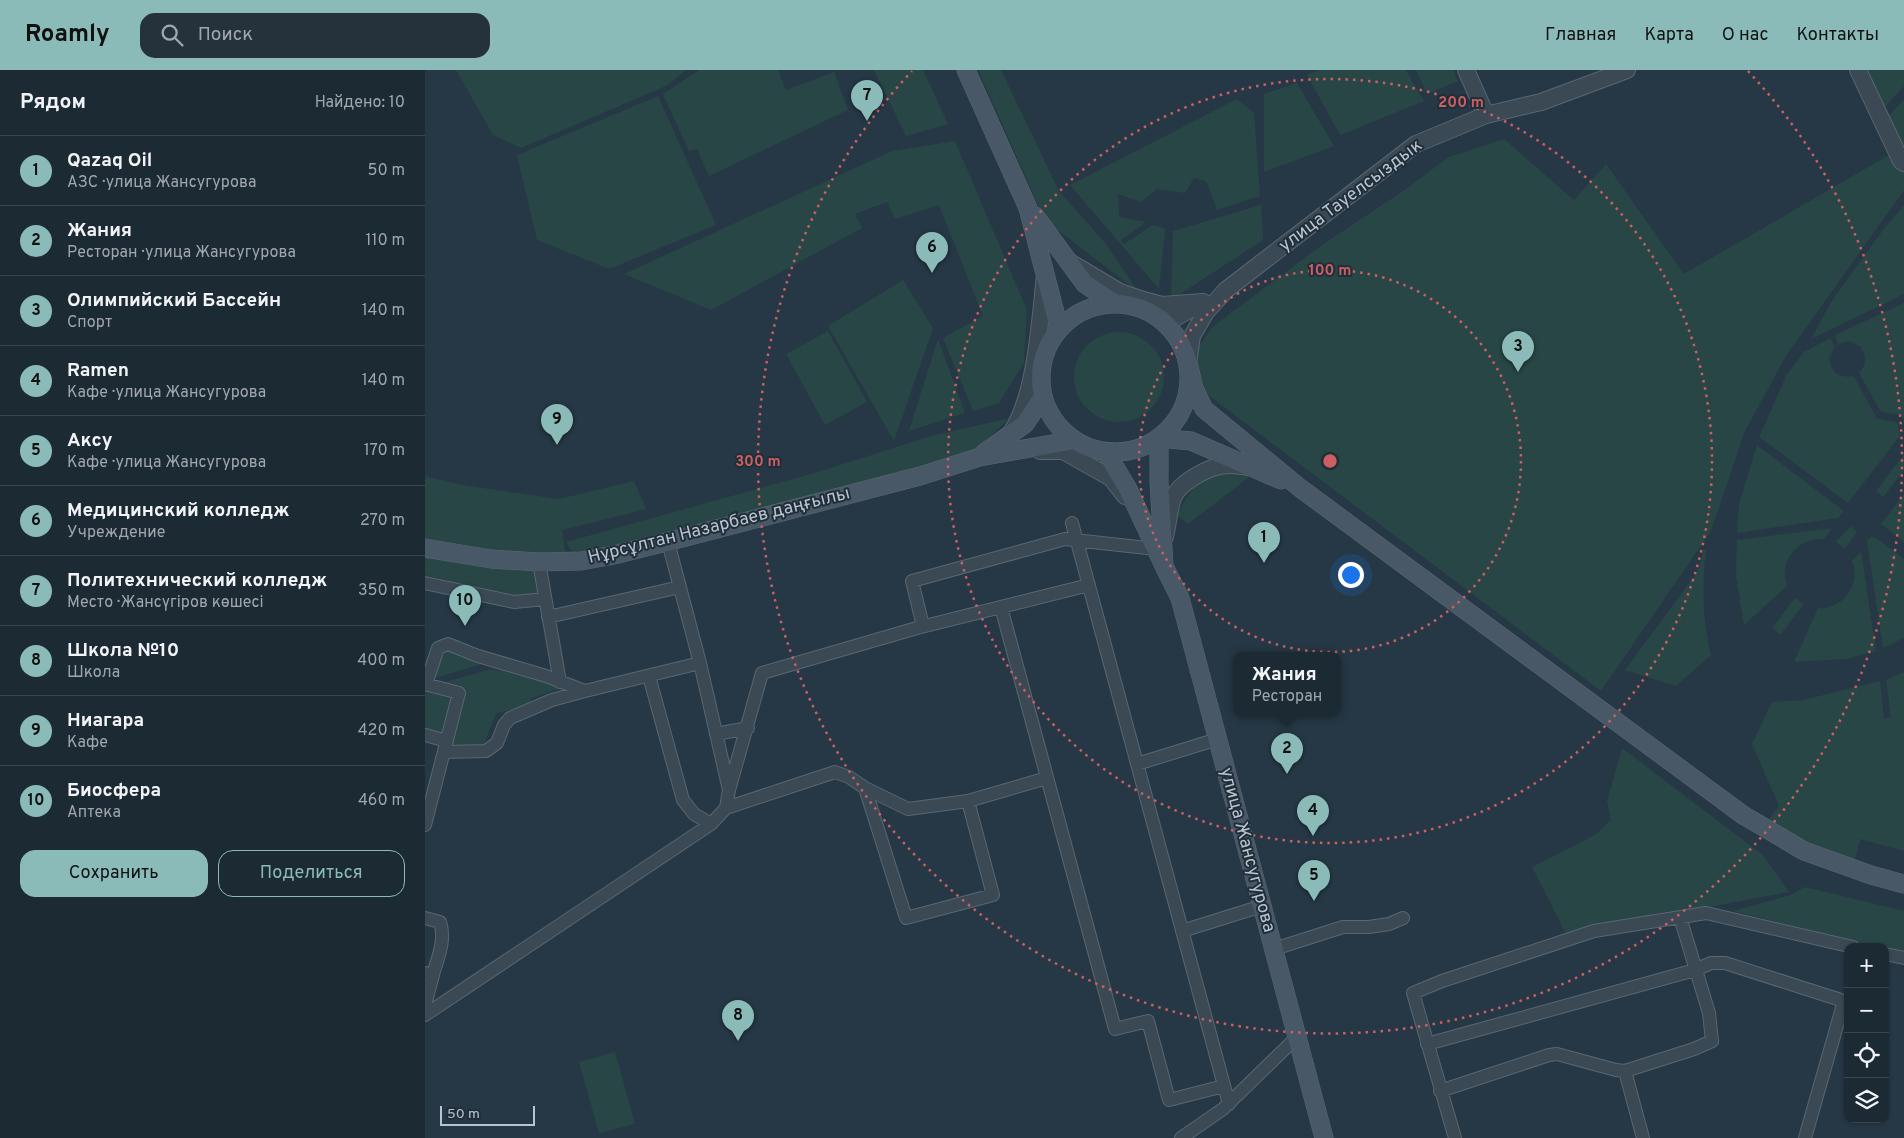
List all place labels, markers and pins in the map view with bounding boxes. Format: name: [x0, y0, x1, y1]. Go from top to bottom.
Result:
pin: 7: [851, 80, 883, 121]
pin: 6: [916, 232, 948, 273]
pin: 3: [1502, 331, 1534, 372]
pin: 9: [541, 404, 573, 445]
centre of rings: [1321, 452, 1339, 470]
pin: 1: [1248, 522, 1280, 563]
pin: 10: [449, 585, 481, 626]
pin: 2: [1271, 733, 1303, 774]
pin: 4: [1297, 795, 1329, 836]
pin: 5: [1298, 860, 1330, 901]
pin: 8: [722, 1000, 754, 1041]

